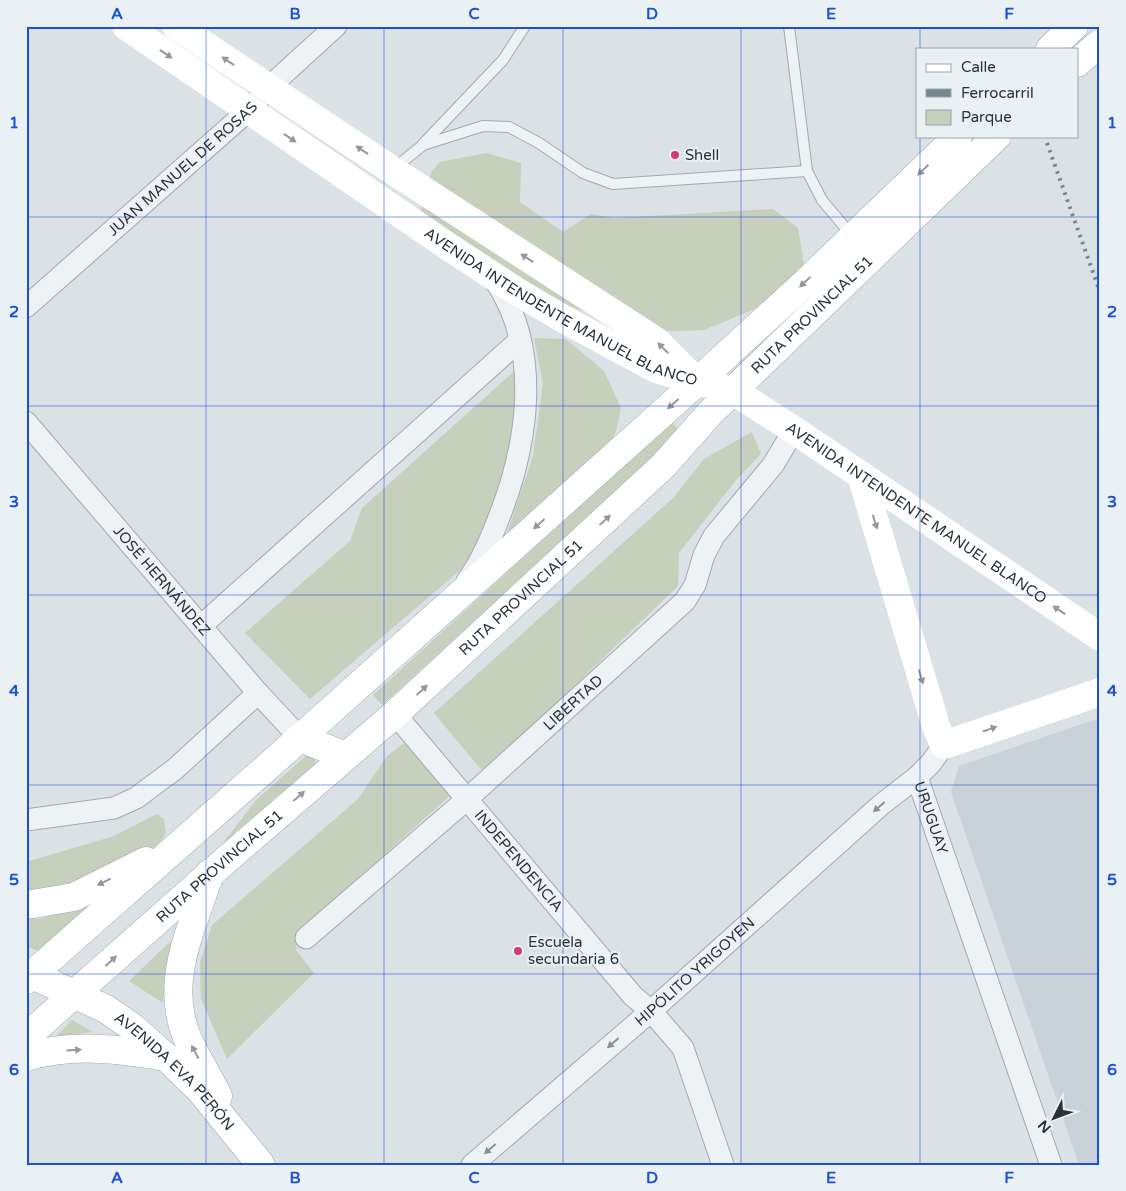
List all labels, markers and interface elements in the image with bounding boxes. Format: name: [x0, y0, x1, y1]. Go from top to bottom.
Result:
text: A: [111, 4, 123, 24]
text: B: [289, 4, 301, 24]
text: C: [468, 4, 480, 24]
text: D: [646, 4, 658, 24]
text: E: [826, 4, 836, 24]
text: F: [1004, 4, 1014, 24]
legend: [916, 48, 1078, 138]
one-way arrow: [159, 49, 173, 59]
one-way arrow: [221, 56, 234, 66]
text: Calle: [961, 58, 996, 76]
text: Ferrocarril: [961, 84, 1034, 102]
street label: JUAN MANUEL DE ROSAS: [104, 98, 261, 240]
text: Parque: [961, 108, 1012, 126]
text: 1: [9, 113, 19, 133]
text: 1: [1107, 113, 1117, 133]
one-way arrow: [283, 133, 297, 143]
one-way arrow: [355, 145, 369, 155]
place label: Shell: [685, 146, 719, 164]
marker: Shell: [669, 149, 681, 161]
one-way arrow: [917, 164, 929, 176]
street label: AVENIDA INTENDENTE MANUEL BLANCO: [421, 224, 700, 389]
street label: RUTA PROVINCIAL 51: [747, 252, 877, 377]
one-way arrow: [521, 253, 534, 263]
one-way arrow: [800, 276, 812, 288]
text: 2: [9, 302, 19, 322]
text: 2: [1107, 302, 1117, 322]
one-way arrow: [657, 342, 669, 354]
one-way arrow: [667, 398, 679, 410]
street label: AVENIDA INTENDENTE MANUEL BLANCO: [782, 418, 1050, 607]
text: 3: [9, 492, 19, 512]
text: 3: [1107, 492, 1117, 512]
one-way arrow: [598, 514, 610, 526]
one-way arrow: [871, 514, 879, 529]
one-way arrow: [533, 518, 545, 530]
street label: JOSÉ HERNÁNDEZ: [110, 522, 214, 640]
street label: RUTA PROVINCIAL 51: [455, 536, 587, 659]
one-way arrow: [1053, 605, 1066, 614]
one-way arrow: [918, 670, 926, 685]
street label: LIBERTAD: [540, 671, 607, 734]
text: 4: [9, 681, 19, 701]
text: 4: [1107, 681, 1117, 701]
one-way arrow: [415, 684, 427, 696]
one-way arrow: [983, 725, 998, 732]
street label: URUGUAY: [910, 779, 952, 857]
one-way arrow: [292, 791, 305, 802]
one-way arrow: [872, 802, 885, 813]
street label: RUTA PROVINCIAL 51: [152, 806, 286, 926]
street label: INDEPENDENCIA: [471, 806, 567, 915]
text: 5: [9, 870, 19, 890]
text: 5: [1107, 870, 1117, 890]
one-way arrow: [97, 878, 111, 886]
street label: HIPÓLITO YRIGOYEN: [631, 913, 758, 1030]
place label: Escuela secundaria 6: [528, 933, 619, 968]
marker: Escuela secundaria 6: [512, 945, 524, 957]
one-way arrow: [105, 956, 118, 967]
street label: AVENIDA EVA PERÓN: [111, 1008, 238, 1134]
one-way arrow: [608, 1037, 620, 1049]
one-way arrow: [66, 1045, 82, 1053]
one-way arrow: [190, 1045, 199, 1059]
text: 6: [9, 1060, 19, 1080]
text: 6: [1107, 1060, 1117, 1080]
north arrow: [1028, 1094, 1078, 1144]
text: N: [1035, 1116, 1055, 1136]
one-way arrow: [484, 1143, 496, 1154]
text: A: [111, 1168, 123, 1188]
text: B: [289, 1168, 301, 1188]
text: C: [468, 1168, 480, 1188]
text: D: [646, 1168, 658, 1188]
text: E: [826, 1168, 836, 1188]
text: F: [1004, 1168, 1014, 1188]

